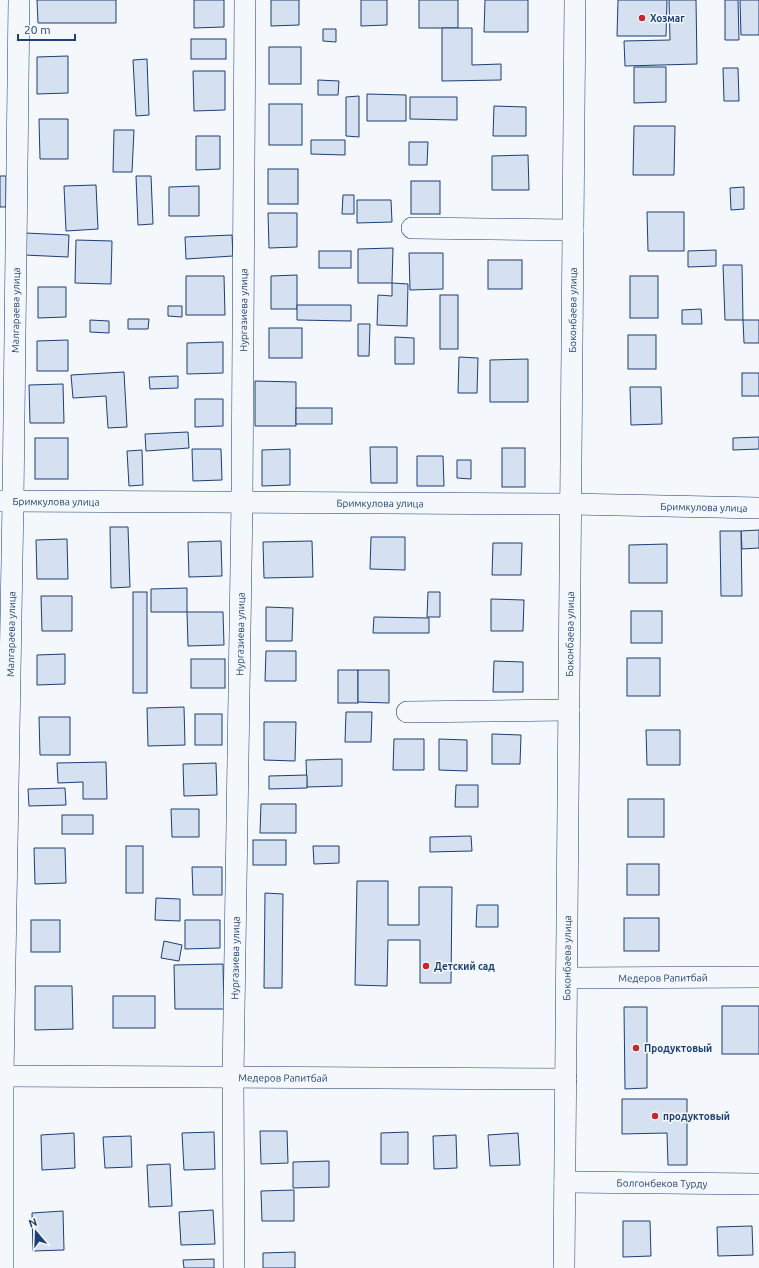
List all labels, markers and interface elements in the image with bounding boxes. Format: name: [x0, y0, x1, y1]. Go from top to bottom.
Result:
marker: Хозмаг: [637, 13, 647, 23]
place label: Хозмаг: [650, 13, 685, 24]
scale bar: [18, 16, 75, 42]
text: 20 m: [24, 23, 51, 36]
street label: Малгараева улица: [10, 267, 22, 353]
street label: Боконбаева улица: [567, 267, 579, 353]
street label: Нургазиева улица: [238, 268, 249, 352]
street label: Бримкулова улица: [12, 496, 100, 508]
street label: Бримкулова улица: [336, 498, 424, 509]
street label: Бримкулова улица: [660, 501, 748, 514]
street label: Малгараева улица: [5, 591, 17, 677]
street label: Боконбаева улица: [564, 591, 576, 677]
street label: Нургазиева улица: [234, 592, 247, 676]
street label: Боконбаева улица: [561, 915, 573, 1001]
street label: Нургазиева улица: [229, 916, 242, 1000]
marker: Детский сад: [421, 961, 431, 971]
place label: Детский сад: [434, 961, 495, 972]
street label: Медеров Рапитбай: [618, 972, 708, 984]
marker: Продуктовый: [631, 1043, 641, 1053]
place label: Продуктовый: [644, 1043, 712, 1054]
street label: Медеров Рапитбай: [238, 1072, 328, 1084]
marker: продуктовый: [650, 1111, 660, 1121]
place label: продуктовый: [663, 1111, 730, 1122]
street label: Болгонбеков Турду: [617, 1178, 708, 1189]
north arrow: [16, 1212, 56, 1252]
text: N: [27, 1216, 39, 1230]

